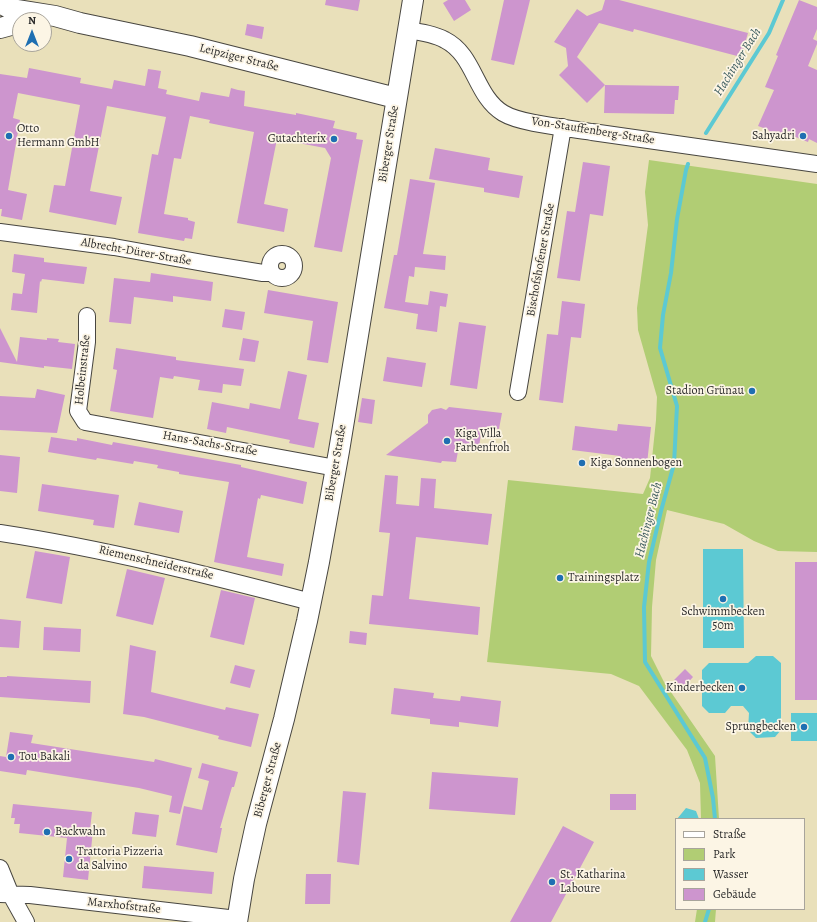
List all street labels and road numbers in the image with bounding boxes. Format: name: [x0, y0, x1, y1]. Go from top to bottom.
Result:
street label: Leipziger Straße: [198, 41, 280, 75]
street label: Biberger Straße: [376, 104, 402, 184]
street label: Von-Stauffenberg-Straße: [530, 114, 656, 148]
street label: Bischofshofener Straße: [524, 202, 558, 318]
street label: Albrecht-Dürer-Straße: [80, 235, 192, 269]
street label: Holbeinstraße: [72, 334, 94, 406]
street label: Biberger Straße: [322, 423, 350, 503]
street label: Hans-Sachs-Straße: [162, 429, 258, 459]
street label: Riemenschneiderstraße: [97, 543, 215, 583]
street label: Biberger Straße: [251, 741, 285, 819]
street label: Marxhofstraße: [87, 895, 161, 917]

